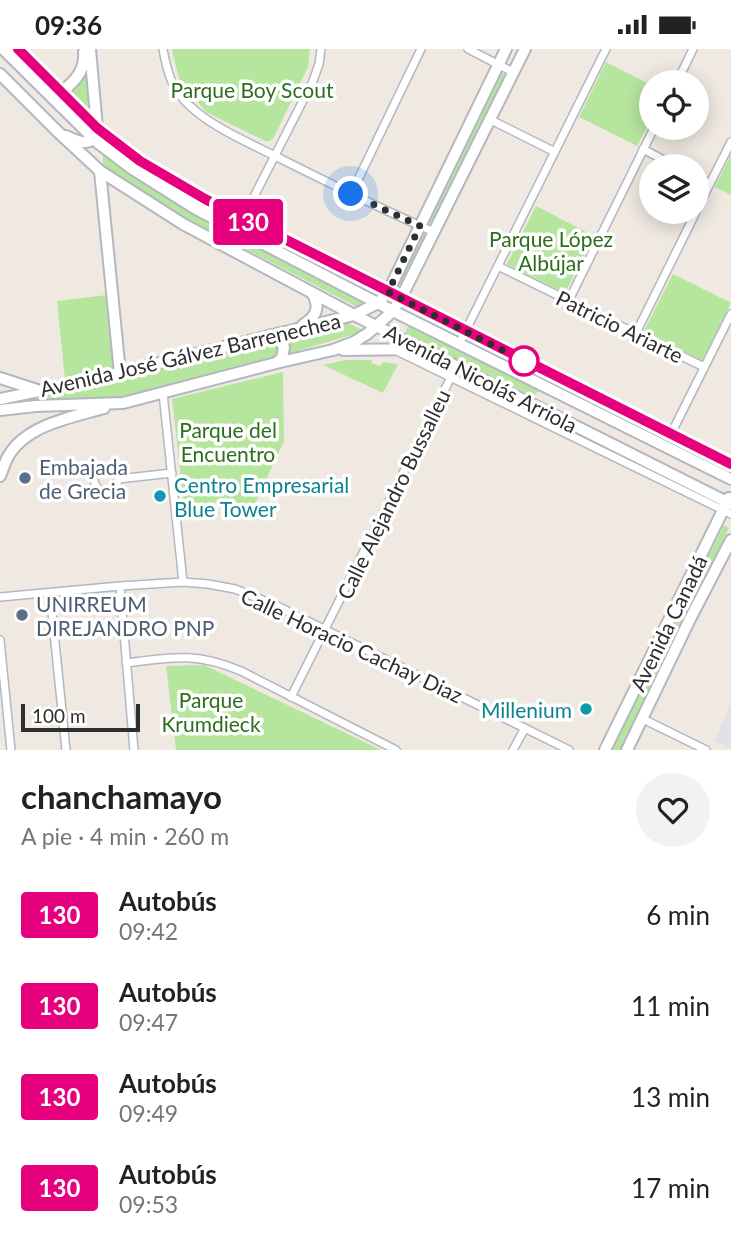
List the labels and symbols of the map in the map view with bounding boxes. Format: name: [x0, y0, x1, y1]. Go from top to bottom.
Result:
park label: Parque Boy Scout: [171, 77, 334, 102]
your location: [333, 176, 368, 211]
line badge: 130: [208, 199, 288, 245]
park label: Parque López Albújar: [489, 226, 613, 275]
street label: Patricio Ariarte: [553, 285, 687, 367]
street label: Avenida José Gálvez Barrenechea: [37, 307, 343, 401]
street label: Avenida Nicolás Arriola: [380, 319, 582, 437]
unlabelled marker: [509, 346, 539, 376]
street label: Calle Alejandro Bussalleu: [331, 385, 455, 603]
park label: Parque del Encuentro: [179, 417, 277, 466]
place label: Embajada de Grecia: [39, 454, 128, 503]
marker: Embajada de Grecia: [17, 470, 33, 486]
place label: Centro Empresarial Blue Tower: [174, 472, 349, 521]
marker: Centro Empresarial Blue Tower: [152, 488, 168, 504]
street label: Avenida Canadá: [624, 551, 712, 695]
street label: Calle Horacio Cachay Diaz: [237, 583, 467, 707]
place label: UNIRREUM DIREJANDRO PNP: [36, 591, 214, 640]
marker: UNIRREUM DIREJANDRO PNP: [14, 607, 30, 623]
park label: Parque Krumdieck: [161, 687, 261, 736]
place label: Millenium: [481, 697, 572, 722]
scale bar: [21, 701, 140, 733]
marker: Millenium: [578, 701, 594, 717]

